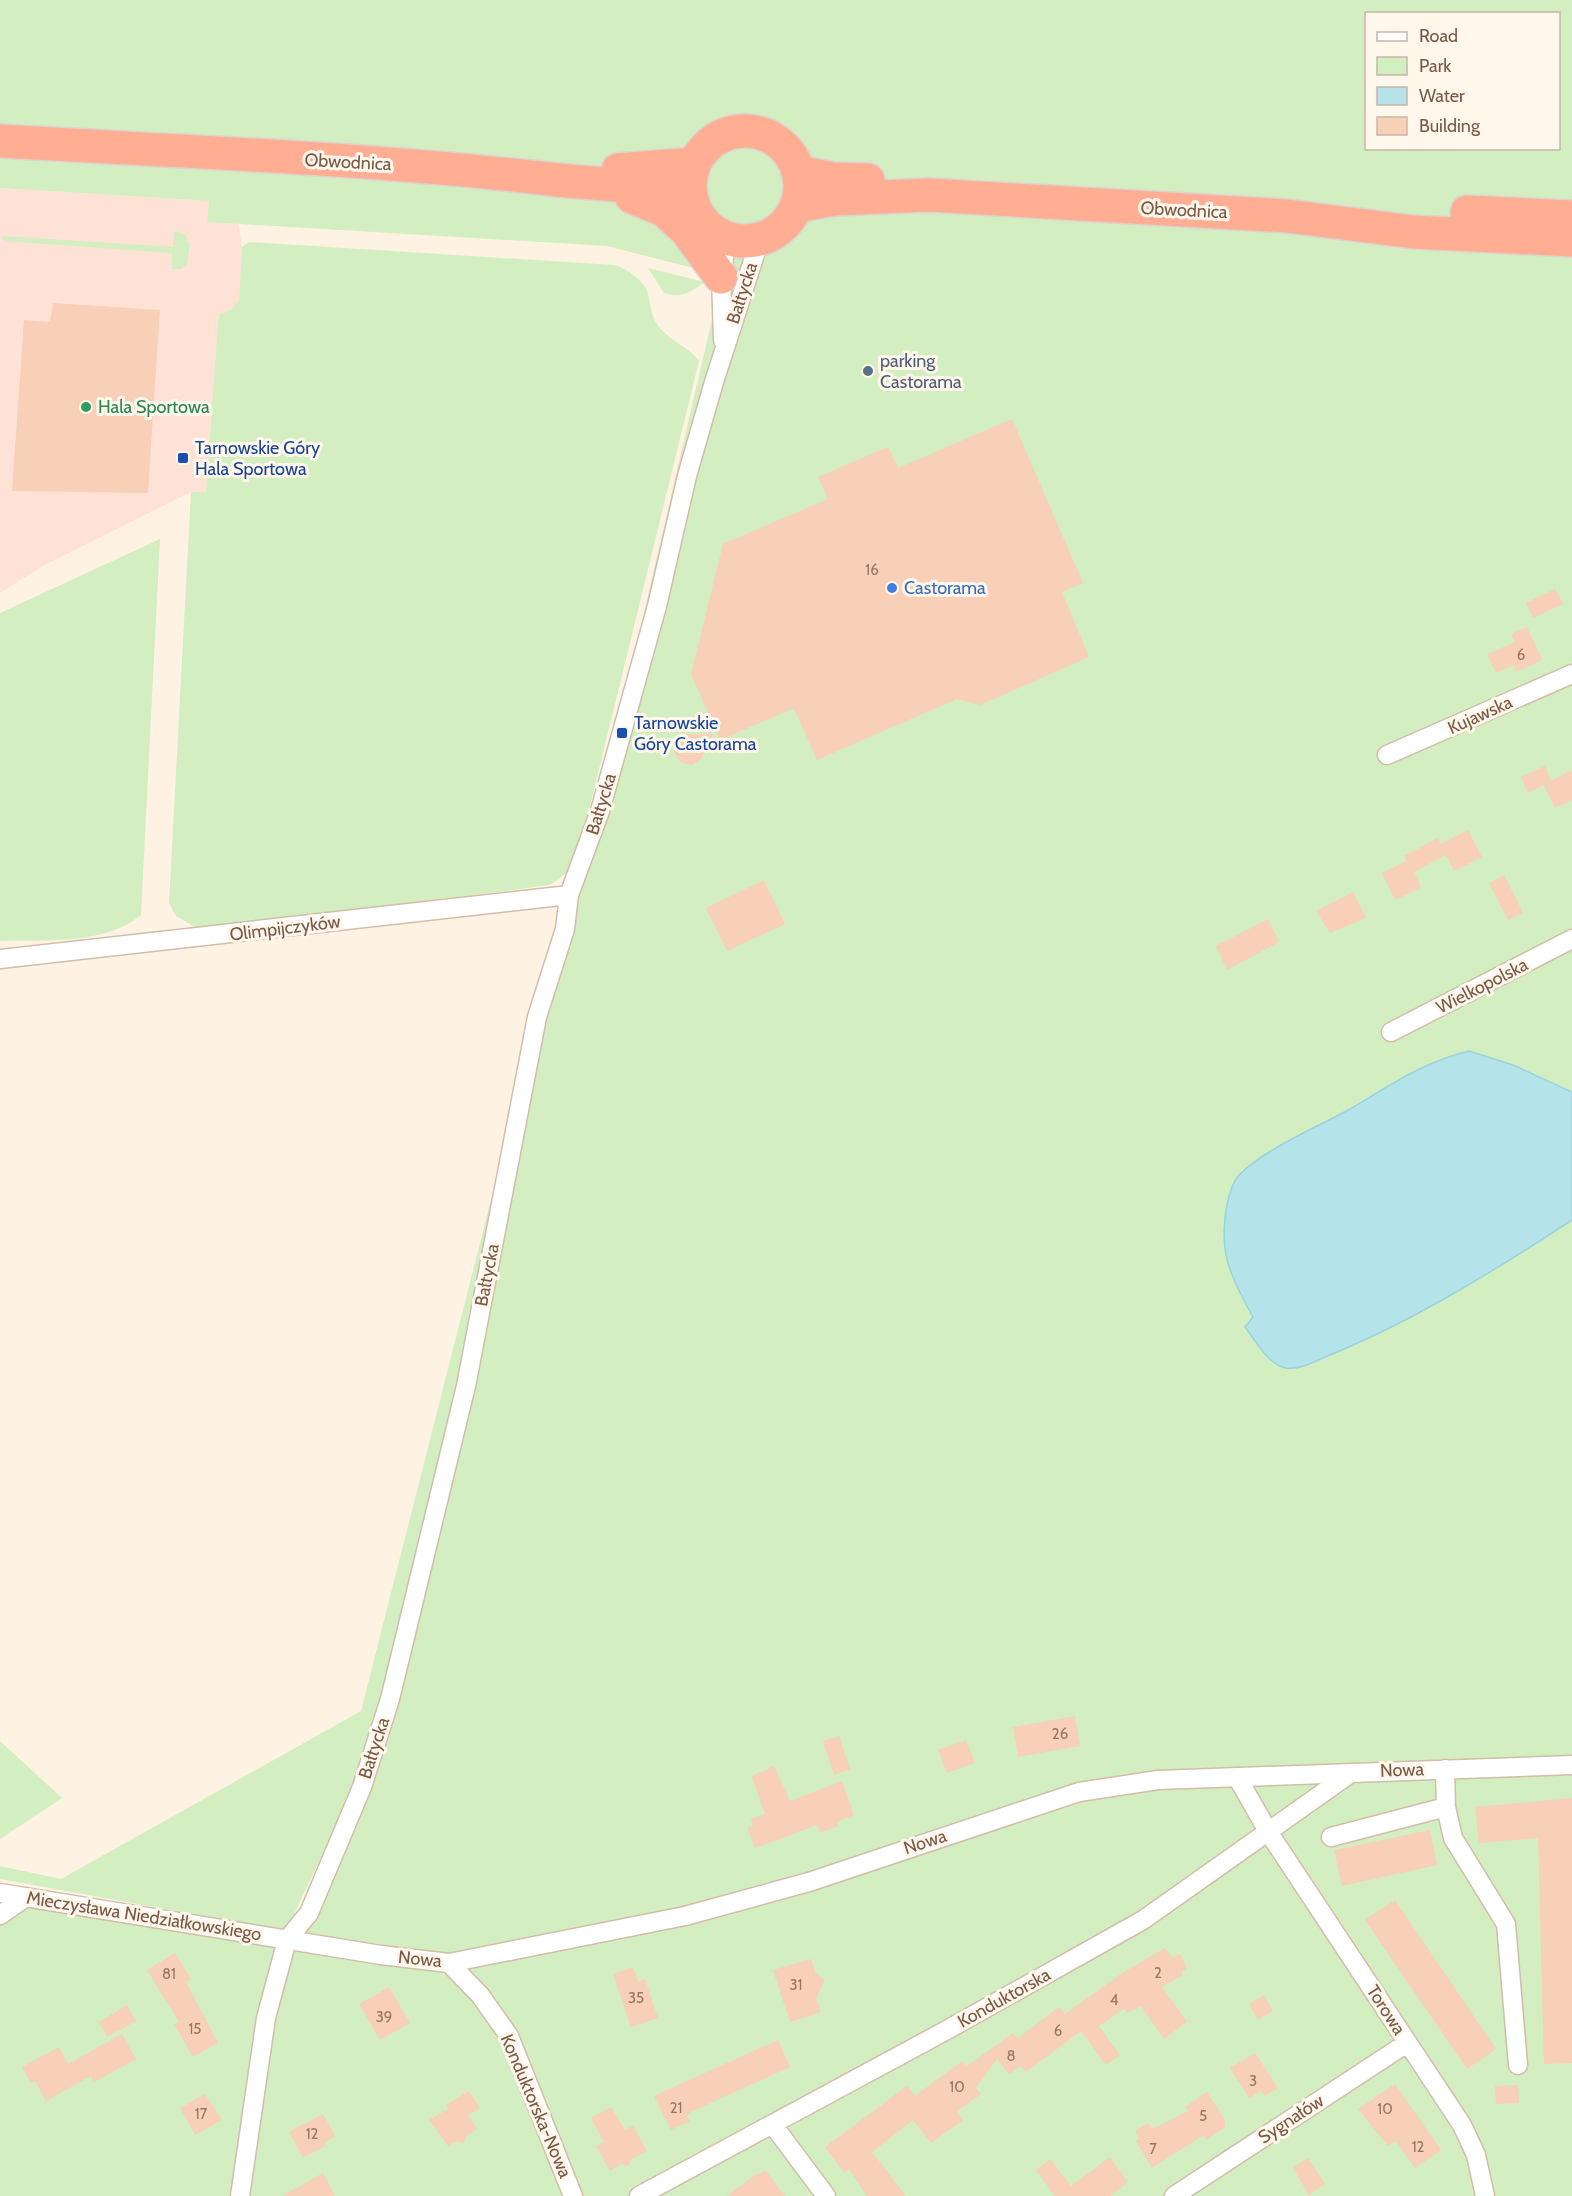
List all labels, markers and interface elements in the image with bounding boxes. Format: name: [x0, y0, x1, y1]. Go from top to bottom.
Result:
legend: [1365, 12, 1560, 150]
text: Road: [1419, 25, 1458, 47]
text: Park: [1419, 55, 1452, 77]
text: Water: [1419, 85, 1465, 107]
text: Building: [1419, 115, 1481, 137]
street label: Obwodnica: [304, 149, 392, 175]
street label: Obwodnica: [1140, 197, 1228, 223]
street label: Bałtycka: [722, 259, 762, 327]
place label: parking Castorama: [880, 350, 962, 393]
marker: parking Castorama: [861, 364, 875, 378]
place label: Hala Sportowa: [98, 396, 210, 418]
marker: Hala Sportowa: [79, 400, 93, 414]
place label: Tarnowskie Góry Hala Sportowa: [195, 437, 320, 480]
marker: Tarnowskie Góry Hala Sportowa: [176, 451, 190, 465]
house number: 16: [865, 561, 879, 579]
place label: Castorama: [904, 577, 986, 599]
marker: Castorama: [885, 581, 899, 595]
house number: 6: [1517, 646, 1525, 664]
street label: Kujawska: [1444, 691, 1516, 739]
place label: Tarnowskie Góry Castorama: [634, 712, 757, 755]
marker: Tarnowskie Góry Castorama: [615, 726, 629, 740]
street label: Bałtycka: [581, 770, 621, 838]
street label: Olimpijczyków: [228, 910, 342, 946]
street label: Wielkopolska: [1432, 953, 1532, 1019]
street label: Bałtycka: [470, 1241, 504, 1308]
street label: Bałtycka: [354, 1714, 394, 1782]
house number: 26: [1052, 1725, 1068, 1743]
street label: Nowa: [1380, 1758, 1425, 1782]
street label: Nowa: [901, 1825, 950, 1859]
street label: Mieczysława Niedziałkowskiego: [25, 1887, 263, 1945]
street label: Nowa: [397, 1946, 443, 1972]
street label: Konduktorska: [954, 1963, 1055, 2033]
house number: 2: [1154, 1964, 1162, 1982]
house number: 81: [162, 1965, 176, 1983]
house number: 31: [789, 1976, 803, 1994]
street label: Torowa: [1362, 1981, 1410, 2039]
house number: 35: [628, 1989, 644, 2007]
house number: 4: [1110, 1991, 1119, 2009]
house number: 39: [376, 2008, 392, 2026]
house number: 15: [188, 2020, 202, 2038]
house number: 6: [1054, 2022, 1062, 2040]
street label: Konduktorska-Nowa: [496, 2031, 576, 2182]
house number: 8: [1006, 2047, 1016, 2065]
house number: 3: [1249, 2072, 1257, 2090]
house number: 10: [949, 2078, 965, 2096]
street label: Sygnałów: [1254, 2090, 1328, 2148]
house number: 21: [670, 2099, 682, 2117]
house number: 10: [1377, 2100, 1393, 2118]
house number: 17: [195, 2105, 208, 2123]
house number: 5: [1199, 2107, 1207, 2125]
house number: 12: [306, 2125, 319, 2143]
house number: 12: [1412, 2138, 1425, 2156]
house number: 7: [1149, 2140, 1157, 2158]

